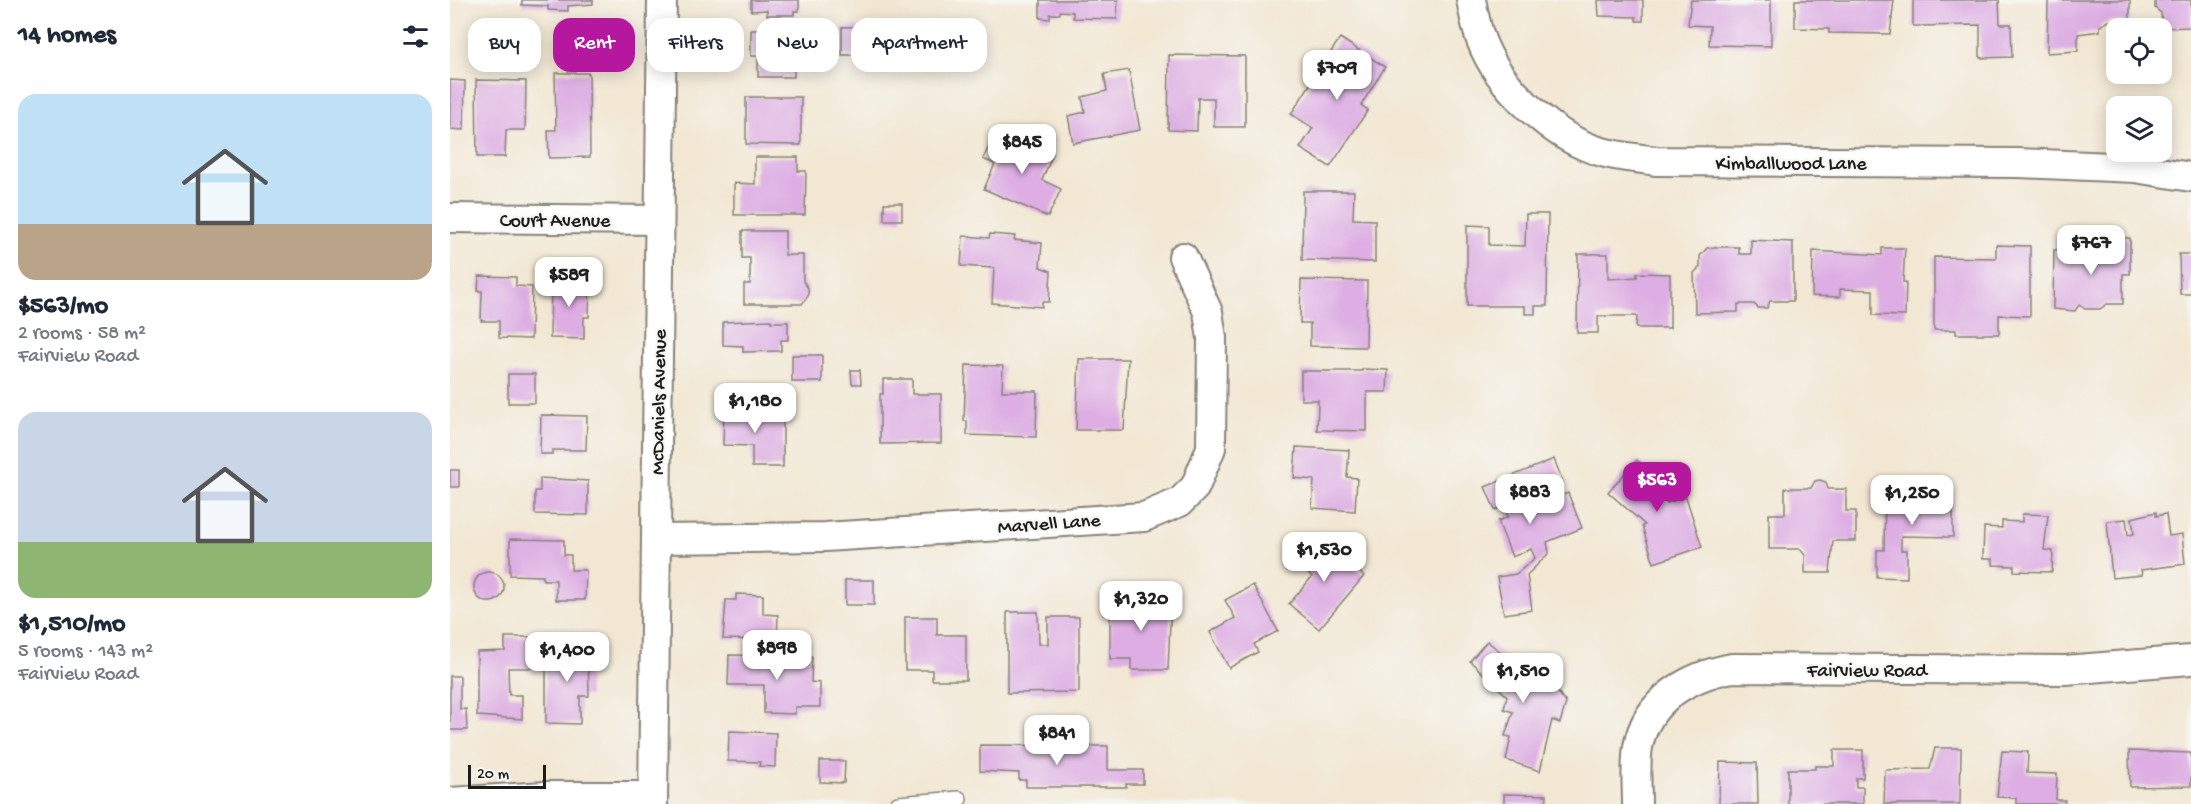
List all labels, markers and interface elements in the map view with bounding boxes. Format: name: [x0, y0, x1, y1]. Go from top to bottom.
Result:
chip: Buy: [468, 18, 541, 72]
chip: Rent: [553, 18, 635, 72]
chip: Filters: [647, 18, 744, 72]
chip: New: [756, 18, 839, 72]
chip: Apartment: [851, 18, 987, 72]
map controls: [2106, 18, 2172, 162]
button: locate: [2106, 18, 2172, 84]
icon: filters: [399, 20, 432, 53]
text: 14 homes: [18, 21, 116, 52]
pin: $709: [1301, 50, 1373, 101]
text: $709: [1317, 58, 1357, 81]
button: layers: [2106, 96, 2172, 162]
pin: $845: [986, 124, 1058, 175]
text: $845: [1002, 132, 1042, 155]
icon: home: [171, 133, 279, 241]
street label: Kimballwood Lane: [1716, 154, 1867, 177]
street label: Court Avenue: [500, 211, 611, 234]
pin: $767: [2055, 225, 2127, 276]
text: $767: [2071, 233, 2111, 256]
pin: $589: [533, 257, 605, 308]
text: $589: [549, 265, 589, 288]
text: $563/mo: [18, 292, 108, 323]
text: 2 rooms · 58 m²: [18, 323, 146, 346]
street label: McDaniels Avenue: [648, 328, 673, 475]
text: Fairview Road: [18, 346, 138, 369]
pin: $1,180: [706, 383, 804, 434]
text: $1,180: [728, 391, 782, 414]
icon: home: [171, 451, 279, 559]
pin: $563: [1621, 462, 1693, 513]
text: $563: [1637, 470, 1677, 493]
pin: $883: [1494, 474, 1566, 525]
pin: $1,250: [1863, 475, 1961, 526]
text: $883: [1509, 482, 1551, 505]
text: $1,250: [1884, 483, 1940, 506]
street label: Marvell Lane: [997, 510, 1102, 541]
pin: $1,530: [1275, 532, 1373, 583]
text: $1,530: [1296, 540, 1352, 563]
pin: $1,320: [1092, 581, 1190, 632]
text: $1,320: [1114, 589, 1168, 612]
text: $1,510/mo: [18, 610, 125, 641]
pin: $898: [741, 630, 813, 681]
pin: $1,400: [518, 632, 616, 683]
text: $898: [757, 638, 797, 661]
text: $1,400: [539, 640, 595, 663]
text: 5 rooms · 143 m²: [18, 641, 153, 664]
pin: $1,510: [1474, 653, 1572, 704]
text: $1,510: [1496, 661, 1550, 684]
street label: Fairview Road: [1806, 661, 1929, 684]
text: Fairview Road: [18, 664, 138, 687]
pin: $841: [1021, 715, 1093, 766]
text: $841: [1038, 723, 1076, 746]
scale bar: [468, 762, 546, 790]
text: 20 m: [477, 766, 509, 785]

